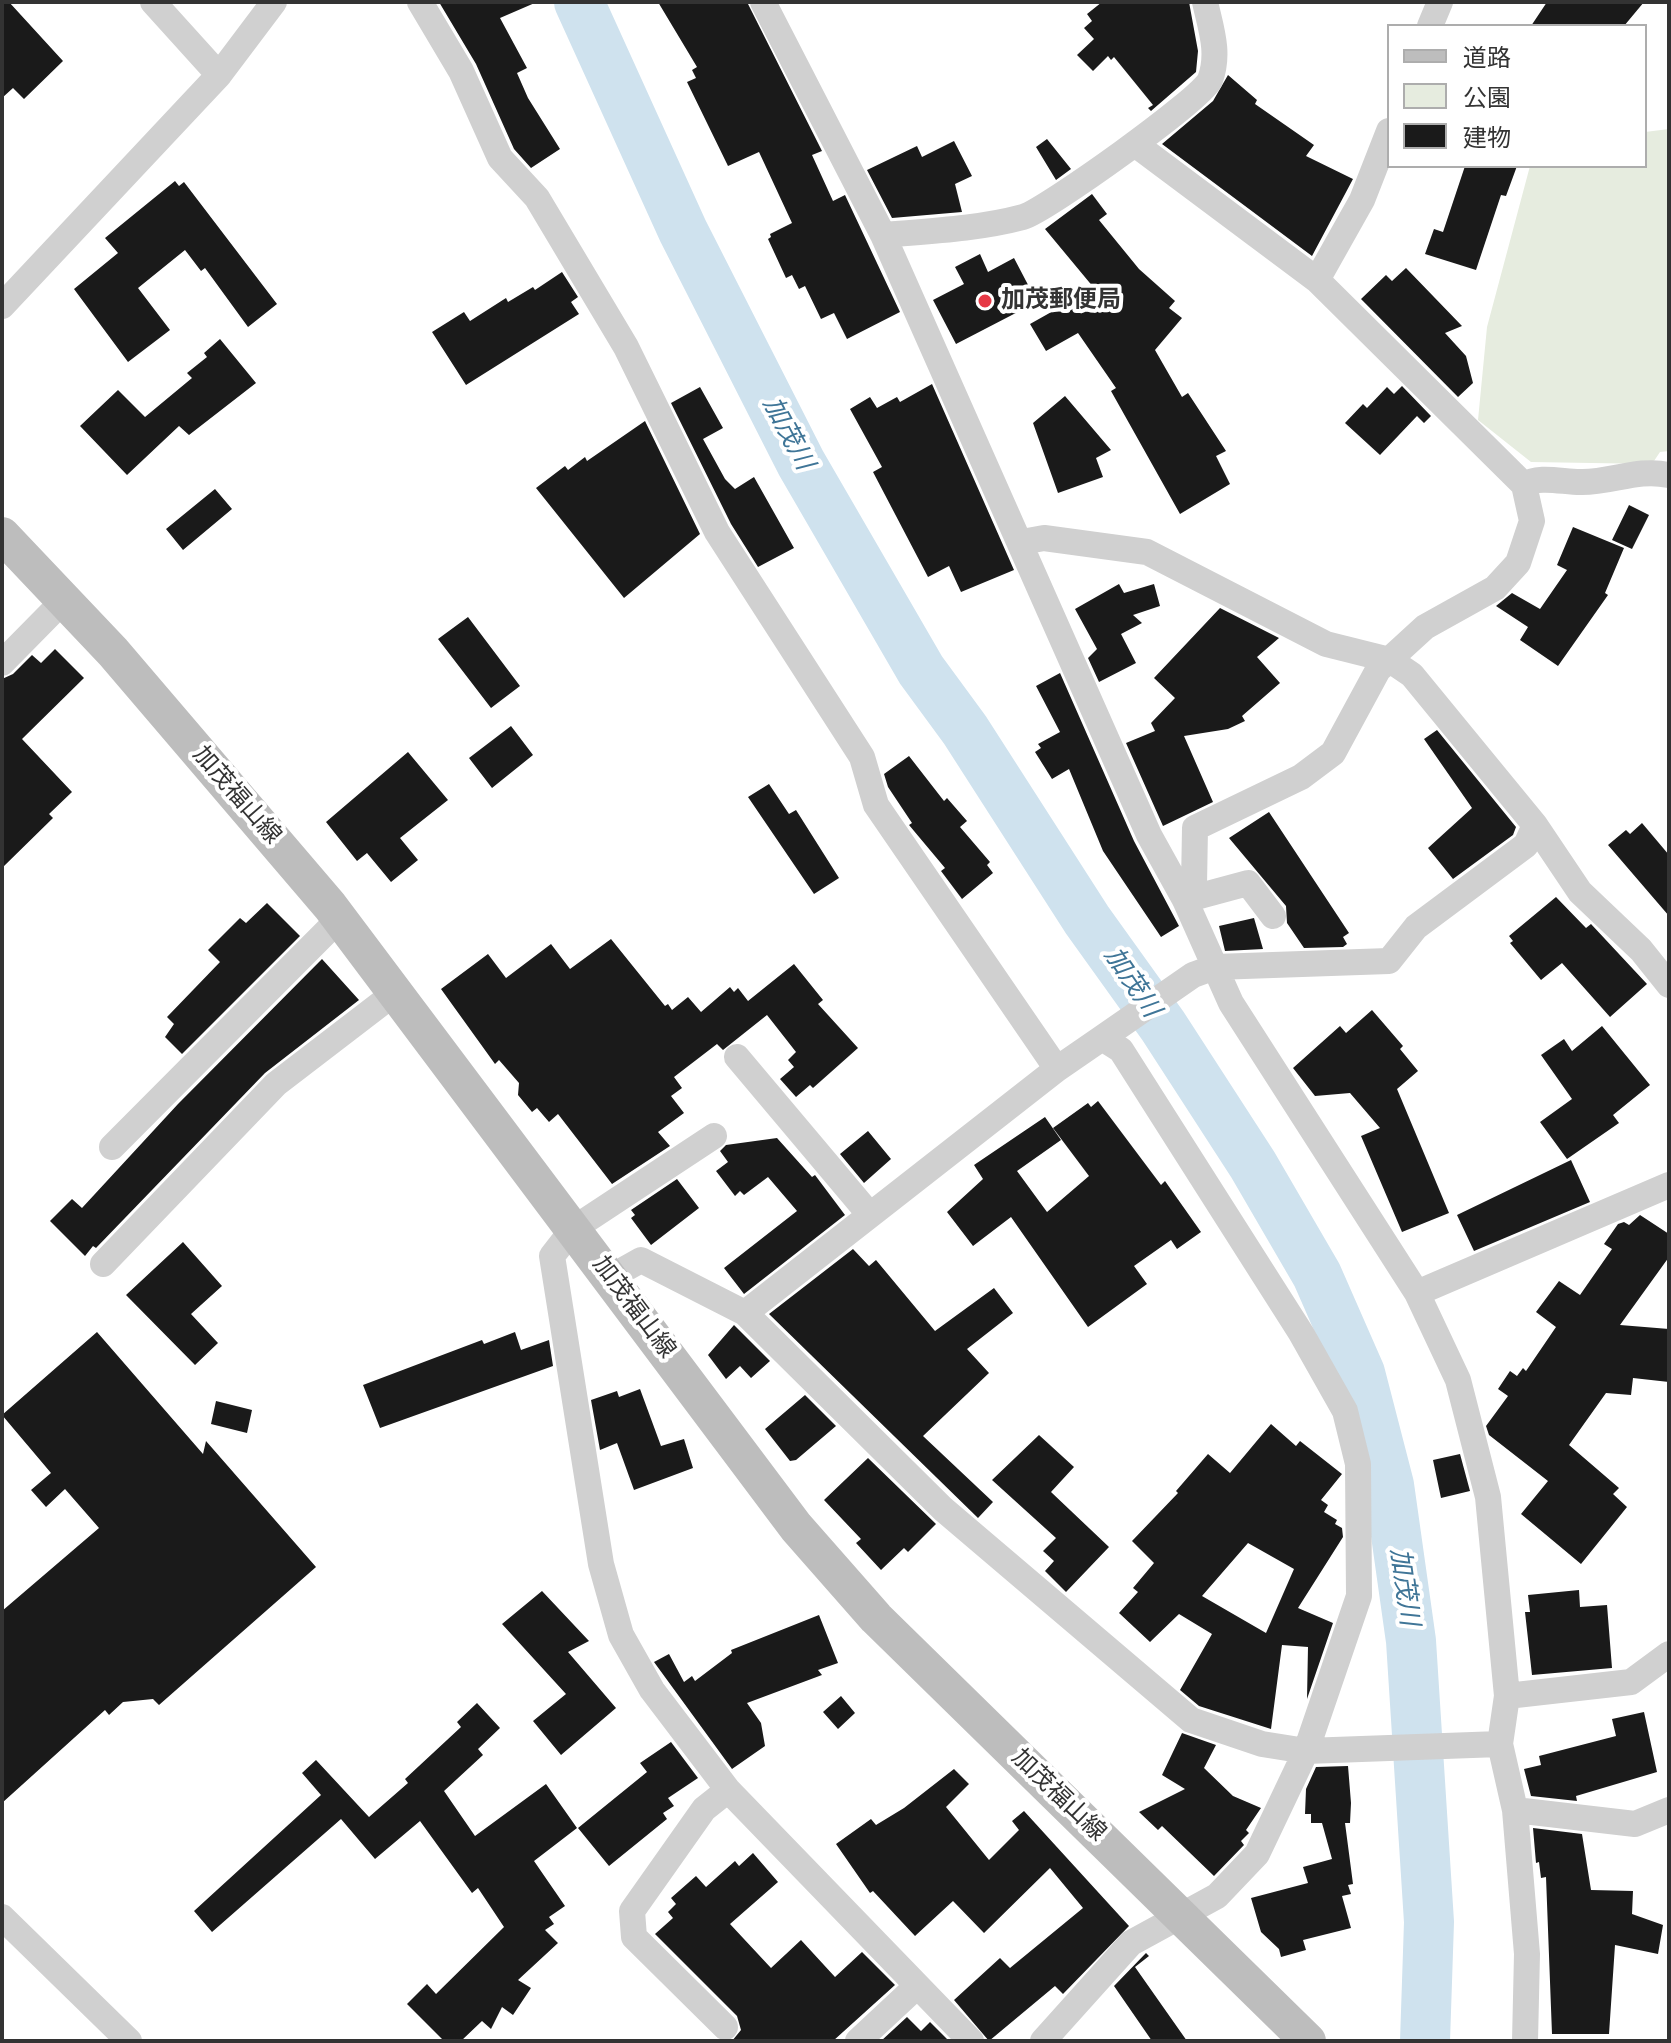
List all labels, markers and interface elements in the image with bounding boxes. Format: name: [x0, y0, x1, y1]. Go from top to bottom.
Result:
legend: [1387, 24, 1647, 168]
text: 道路: [1463, 39, 1511, 75]
text: 公園: [1463, 79, 1511, 115]
text: 建物: [1463, 119, 1511, 155]
place label: 加茂郵便局: [1001, 287, 1121, 315]
marker: 加茂郵便局: [976, 292, 994, 310]
water label: 加茂川: [755, 392, 819, 476]
street label: 加茂福山線: [186, 741, 286, 851]
water label: 加茂川: [1096, 942, 1166, 1024]
street label: 加茂福山線: [585, 1251, 681, 1365]
water label: 加茂川: [1382, 1546, 1424, 1628]
street label: 加茂福山線: [1005, 1744, 1111, 1848]

